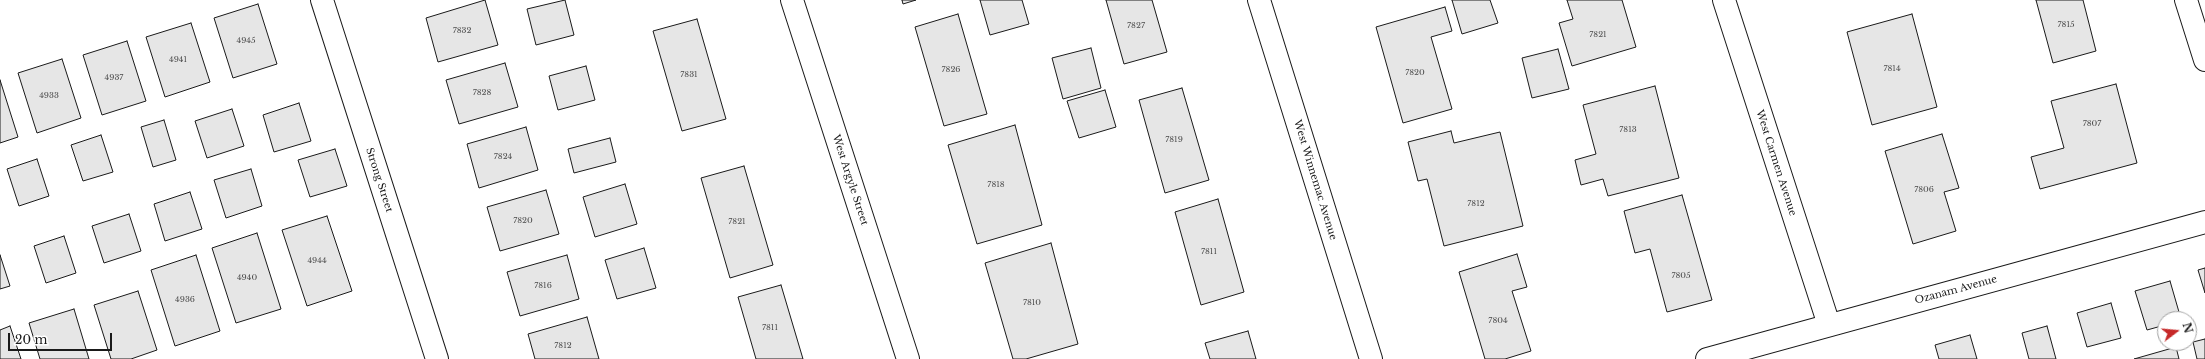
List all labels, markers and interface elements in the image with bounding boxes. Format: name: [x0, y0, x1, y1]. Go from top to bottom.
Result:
house number: 7815: [2058, 20, 2074, 30]
house number: 7827: [1127, 21, 1145, 31]
house number: 7832: [453, 26, 471, 36]
house number: 7821: [1589, 30, 1607, 40]
house number: 4945: [236, 36, 256, 46]
house number: 4941: [169, 55, 187, 65]
house number: 7814: [1883, 64, 1901, 74]
house number: 7826: [942, 65, 960, 75]
house number: 7820: [1405, 68, 1425, 78]
house number: 7831: [680, 70, 698, 80]
house number: 4937: [105, 73, 123, 83]
house number: 7828: [473, 88, 491, 98]
house number: 4933: [39, 91, 59, 101]
street label: West Carmen Avenue: [1753, 109, 1799, 217]
street label: West Winnemac Avenue: [1291, 118, 1339, 242]
house number: 7807: [2083, 119, 2101, 129]
house number: 7813: [1619, 125, 1637, 135]
street label: West Argyle Street: [830, 133, 870, 227]
house number: 7819: [1165, 135, 1183, 145]
street label: Strong Street: [363, 146, 395, 214]
house number: 7824: [494, 152, 512, 162]
house number: 7818: [987, 180, 1005, 190]
house number: 7806: [1914, 185, 1934, 195]
house number: 7812: [1467, 199, 1485, 209]
house number: 7820: [513, 216, 533, 226]
house number: 7821: [728, 217, 746, 227]
house number: 7811: [1201, 247, 1217, 257]
house number: 4944: [307, 256, 327, 266]
house number: 7805: [1671, 271, 1691, 281]
house number: 4940: [237, 273, 257, 283]
street label: Ozanam Avenue: [1914, 273, 1998, 307]
house number: 7816: [534, 281, 552, 291]
house number: 4936: [175, 295, 195, 305]
house number: 7810: [1023, 298, 1041, 308]
north arrow: [2157, 311, 2197, 351]
house number: 7804: [1488, 316, 1508, 326]
text: N: [2179, 321, 2196, 335]
house number: 7811: [762, 323, 778, 333]
scale bar: [10, 325, 114, 351]
text: 20 m: [15, 332, 47, 347]
house number: 7812: [554, 341, 572, 351]

